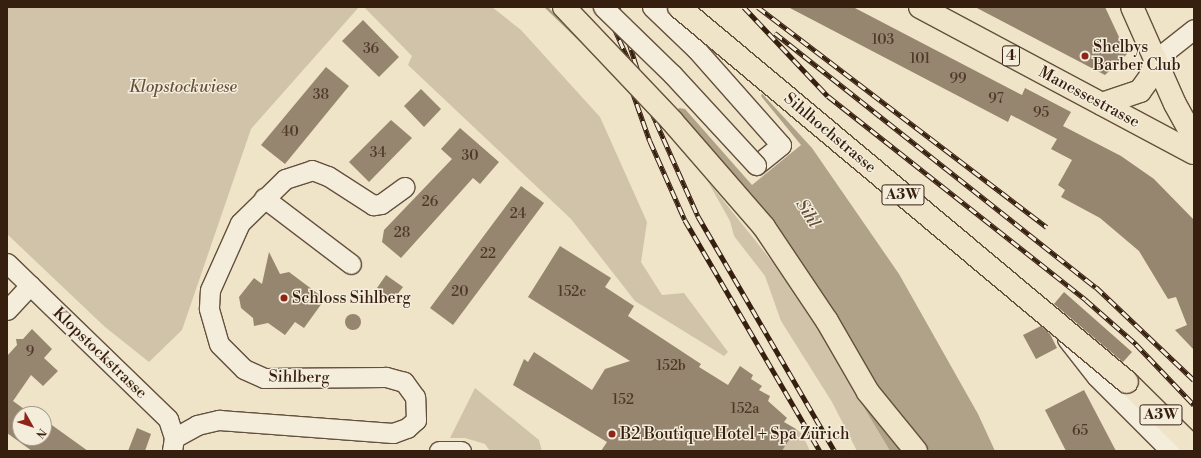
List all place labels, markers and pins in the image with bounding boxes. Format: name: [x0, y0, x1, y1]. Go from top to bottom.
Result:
place label: Shelbys Barber Club: [1093, 37, 1181, 75]
marker: Shelbys Barber Club: [1080, 51, 1090, 61]
place label: Schloss Sihlberg: [292, 288, 411, 308]
marker: Schloss Sihlberg: [279, 293, 289, 303]
place label: B2 Boutique Hotel + Spa Zürich: [620, 424, 850, 444]
marker: B2 Boutique Hotel + Spa Zürich: [607, 429, 617, 439]

